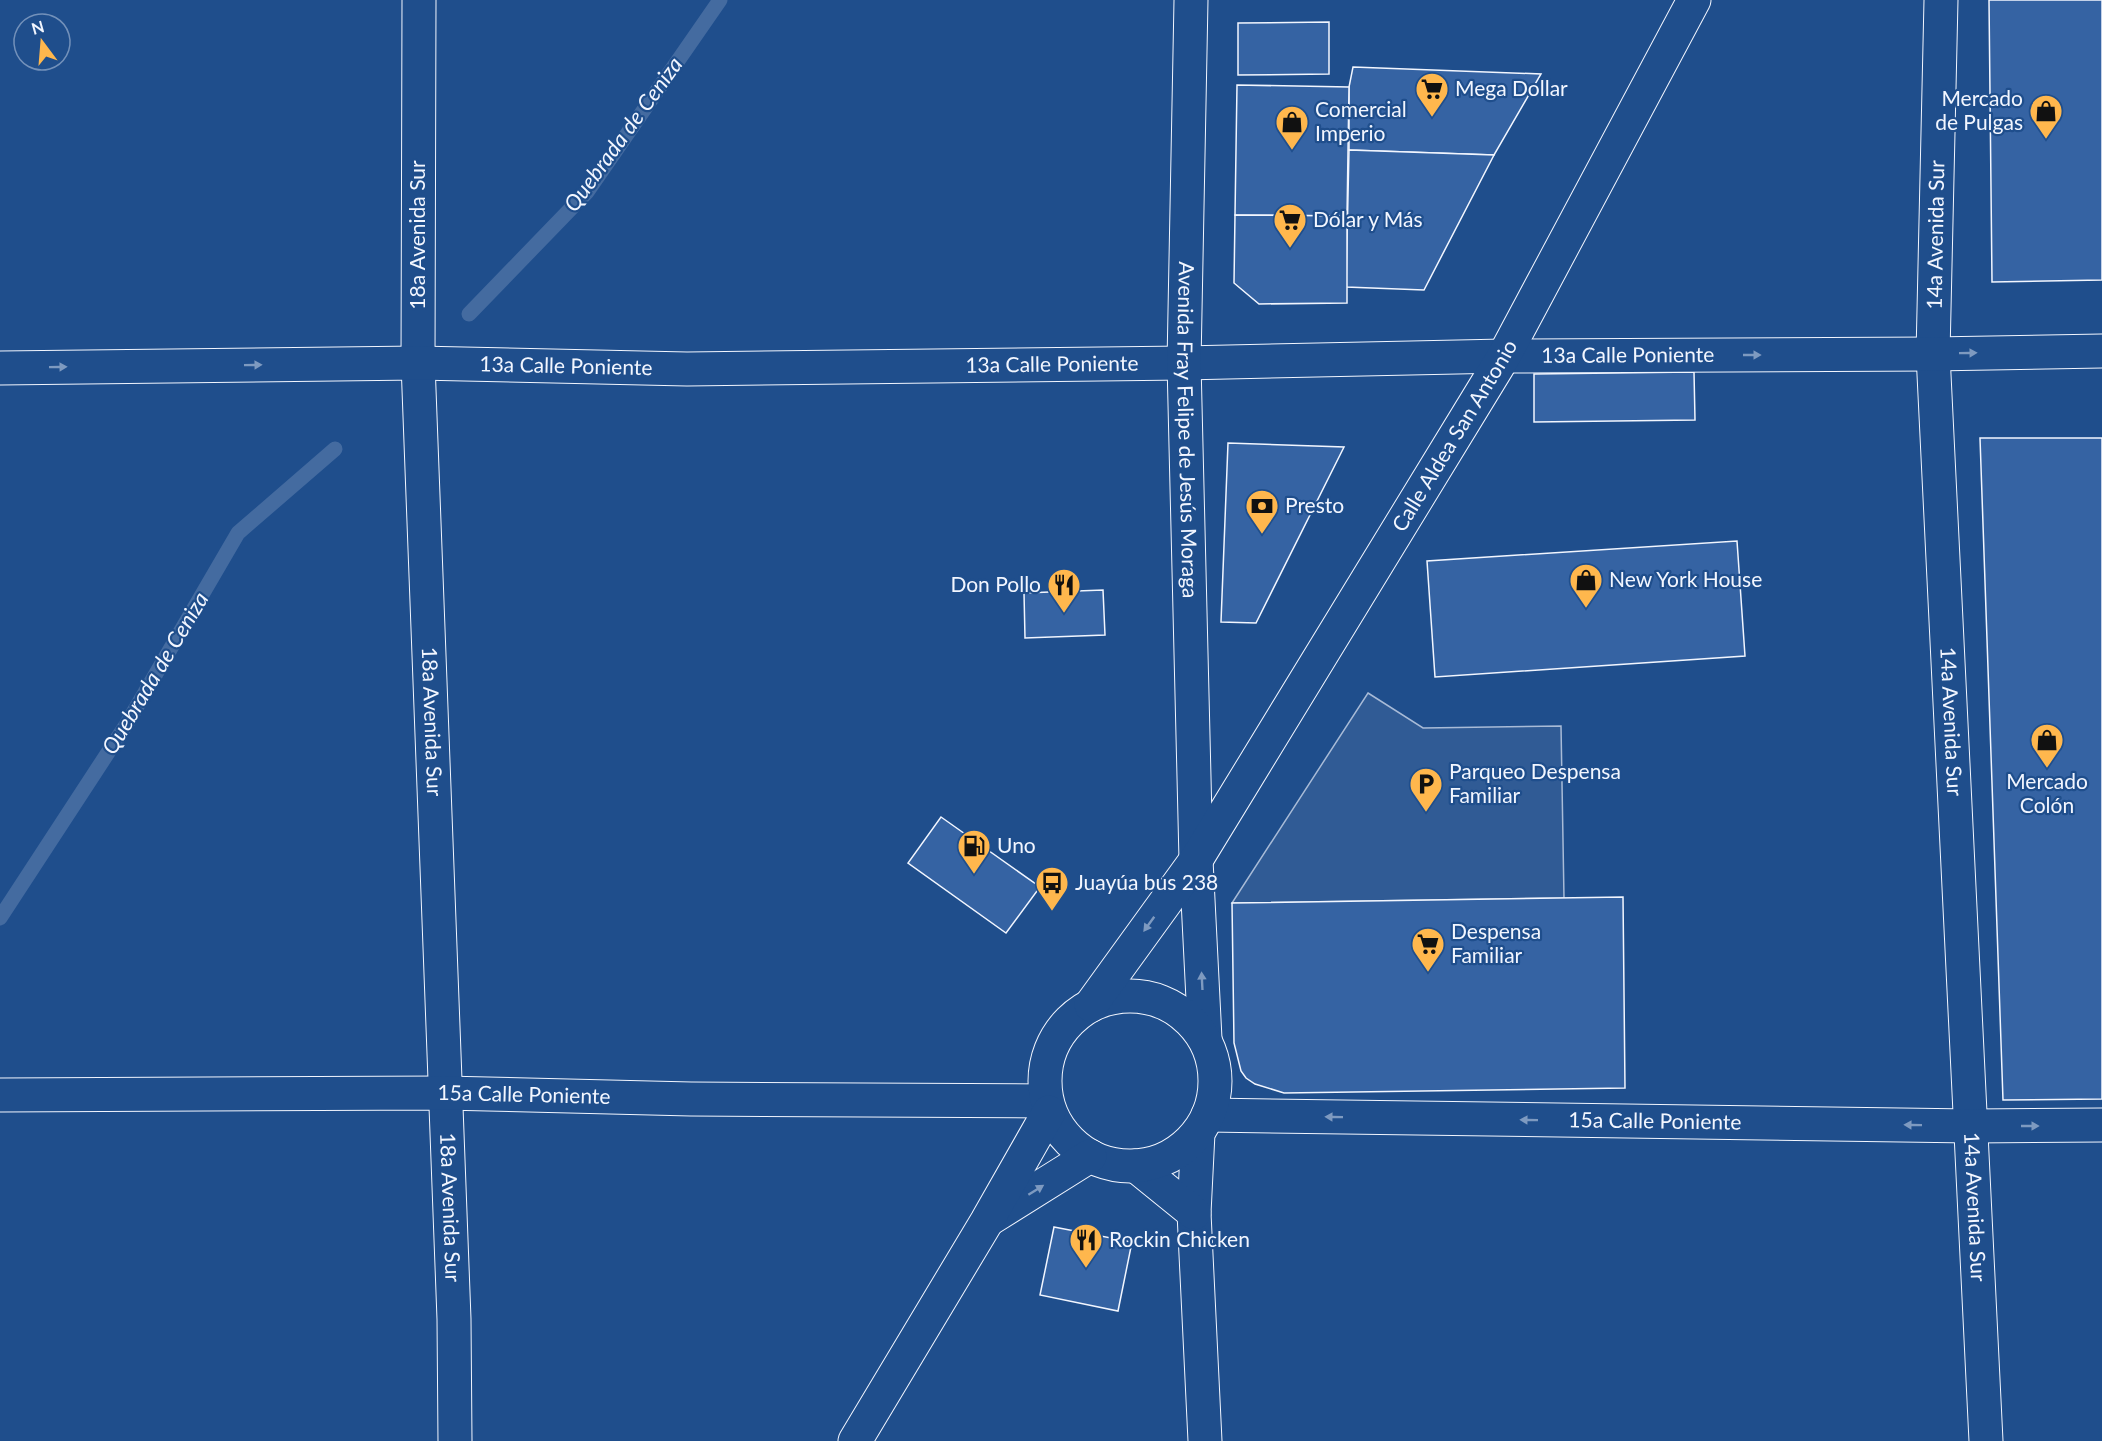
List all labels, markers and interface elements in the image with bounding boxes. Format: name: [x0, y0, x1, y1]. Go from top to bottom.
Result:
north arrow: [12, 12, 72, 72]
text: N: [29, 16, 46, 38]
water label: Quebrada de Ceniza: [557, 51, 688, 216]
supermarket icon: Mega Dollar: [1414, 71, 1450, 118]
place label: Mega Dollar: [1455, 75, 1568, 100]
place label: Mercado de Pulgas: [1935, 85, 2023, 134]
shop icon: Mercado de Pulgas: [2028, 93, 2064, 140]
place label: Comercial Imperio: [1315, 96, 1407, 145]
shop icon: Comercial Imperio: [1274, 104, 1310, 151]
street label: 18a Avenida Sur: [404, 160, 429, 310]
street label: 14a Avenida Sur: [1921, 160, 1948, 310]
supermarket icon: Dólar y Más: [1272, 202, 1308, 249]
place label: Dólar y Más: [1313, 206, 1423, 231]
street label: Avenida Fray Felipe de Jesús Moraga: [1173, 261, 1204, 599]
street label: Calle Aldea San Antonio: [1386, 335, 1521, 536]
street label: 13a Calle Poniente: [1541, 341, 1714, 367]
one-way arrow: [1958, 349, 1977, 358]
street label: 13a Calle Poniente: [479, 350, 653, 379]
street label: 13a Calle Poniente: [965, 350, 1139, 377]
one-way arrow: [1742, 350, 1761, 360]
one-way arrow: [244, 360, 263, 370]
one-way arrow: [49, 362, 68, 372]
bank icon: Presto: [1244, 488, 1280, 535]
place label: Presto: [1285, 492, 1344, 517]
shop icon: New York House: [1568, 562, 1604, 609]
place label: New York House: [1609, 566, 1762, 591]
restaurant icon: Don Pollo: [1046, 567, 1082, 614]
place label: Don Pollo: [950, 571, 1041, 596]
water label: Quebrada de Ceniza: [95, 587, 214, 759]
street label: 14a Avenida Sur: [1936, 646, 1969, 797]
street label: 18a Avenida Sur: [418, 647, 448, 797]
shop icon: Mercado Colón: [2029, 722, 2065, 769]
place label: Parqueo Despensa Familiar: [1449, 758, 1621, 807]
parking icon: Parqueo Despensa Familiar: [1408, 766, 1444, 813]
place label: Mercado Colón: [2006, 768, 2088, 817]
fuel station icon: Uno: [956, 828, 992, 875]
place label: Uno: [997, 832, 1036, 857]
bus stop icon: Juayúa bus 238: [1034, 865, 1070, 912]
place label: Juayúa bus 238: [1075, 869, 1218, 894]
one-way arrow: [1144, 917, 1156, 932]
place label: Despensa Familiar: [1451, 918, 1541, 967]
supermarket icon: Despensa Familiar: [1410, 926, 1446, 973]
one-way arrow: [1198, 971, 1207, 990]
street label: 15a Calle Poniente: [437, 1079, 611, 1108]
street label: 15a Calle Poniente: [1568, 1106, 1742, 1134]
one-way arrow: [1324, 1112, 1343, 1122]
one-way arrow: [1519, 1115, 1538, 1125]
one-way arrow: [1903, 1120, 1922, 1130]
one-way arrow: [2020, 1121, 2039, 1131]
street label: 18a Avenida Sur: [436, 1132, 467, 1283]
street label: 14a Avenida Sur: [1960, 1132, 1992, 1282]
one-way arrow: [1028, 1184, 1045, 1195]
restaurant icon: Rockin Chicken: [1068, 1222, 1104, 1269]
place label: Rockin Chicken: [1109, 1226, 1250, 1251]

